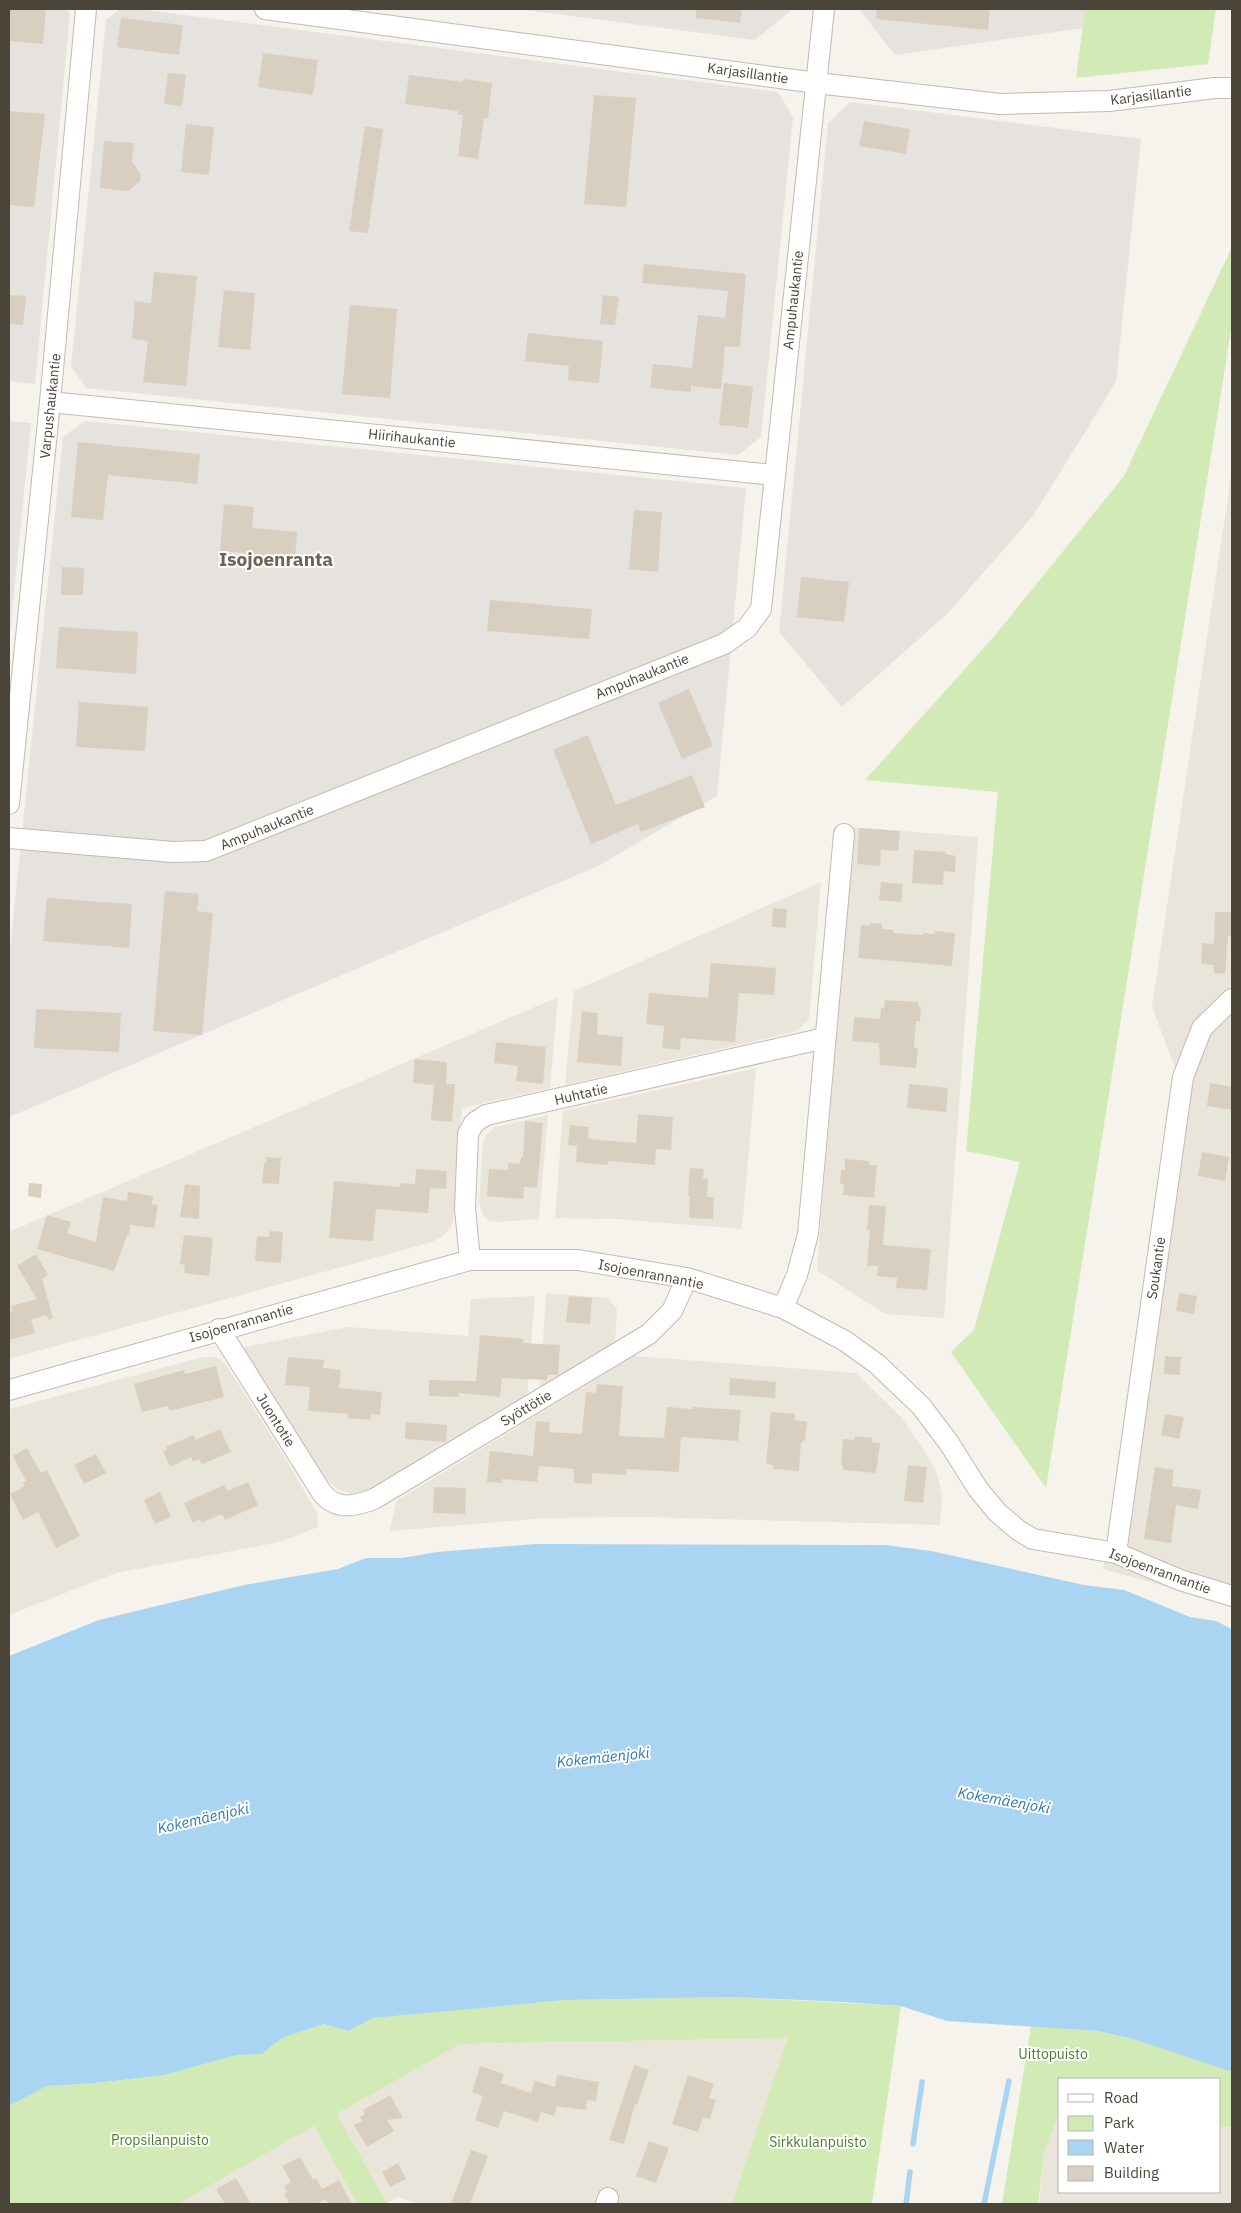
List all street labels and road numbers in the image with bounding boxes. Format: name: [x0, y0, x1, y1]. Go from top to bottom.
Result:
street label: Karjasillantie: [706, 58, 790, 88]
street label: Karjasillantie: [1109, 81, 1193, 109]
street label: Ampuhaukantie: [779, 249, 807, 350]
street label: Varpushaukantie: [36, 352, 65, 460]
street label: Hiirihaukantie: [367, 424, 457, 452]
street label: Ampuhaukantie: [593, 649, 692, 703]
street label: Ampuhaukantie: [218, 800, 317, 854]
street label: Huhtatie: [553, 1079, 610, 1109]
street label: Soukantie: [1143, 1235, 1169, 1300]
street label: Isojoenrannantie: [597, 1255, 706, 1293]
street label: Isojoenrannantie: [187, 1299, 295, 1346]
street label: Syöttötie: [497, 1386, 555, 1430]
street label: Juontotie: [253, 1390, 300, 1450]
street label: Isojoenrannantie: [1107, 1544, 1214, 1598]

